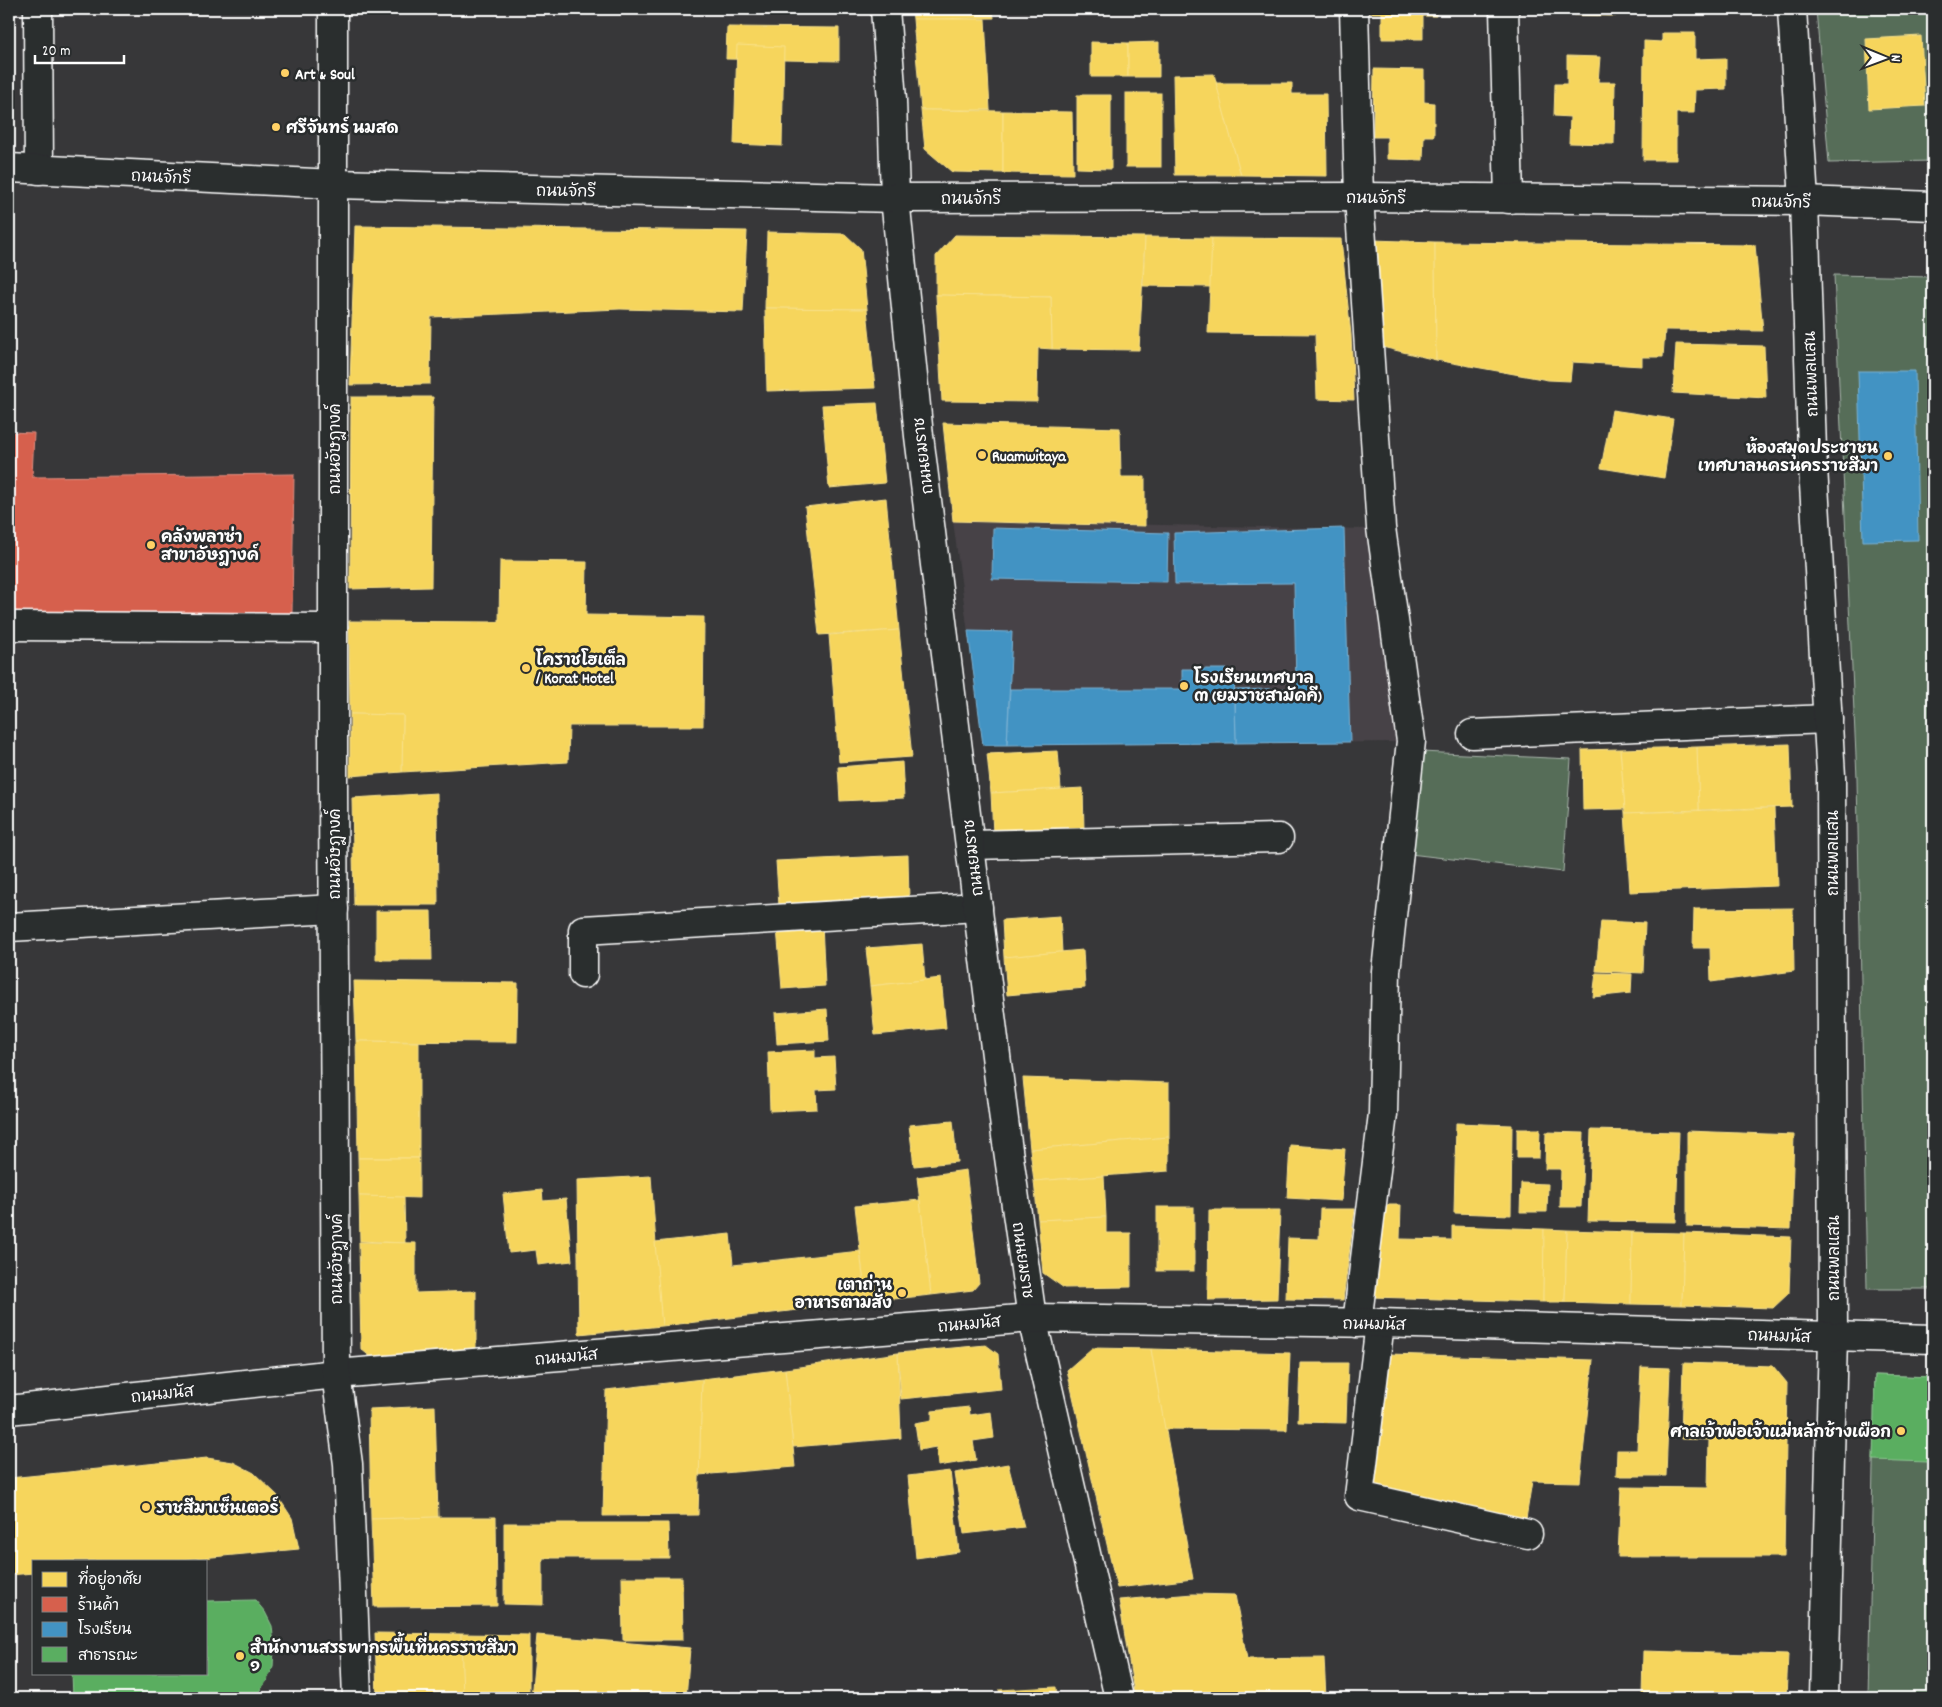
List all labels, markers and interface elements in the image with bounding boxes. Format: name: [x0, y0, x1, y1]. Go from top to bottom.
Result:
scale bar: [35, 32, 124, 64]
north arrow: [1860, 32, 1910, 82]
text: 20 m: [42, 41, 70, 63]
text: N: [1885, 55, 1905, 62]
place label: Art & Soul: [295, 64, 355, 87]
marker: Art & Soul: [279, 67, 291, 79]
place label: ศรีจันทร์ นมสด: [286, 116, 398, 141]
marker: ศรีจันทร์ นมสด: [270, 121, 282, 133]
street label: ถนนจักรี: [130, 164, 192, 192]
street label: ถนนจักรี: [536, 179, 597, 205]
street label: ถนนจักรี: [1346, 186, 1407, 212]
street label: ถนนจักรี: [941, 188, 1001, 212]
street label: ถนนจักรี: [1751, 190, 1812, 216]
street label: ถนนพลแสน: [1799, 330, 1825, 417]
street label: ถนนอัษฎางค์: [323, 403, 348, 494]
street label: ถนนยมราช: [908, 416, 941, 495]
place label: ห้องสมุดประชาชน เทศบาลนครนครราชสีมา: [1698, 436, 1878, 479]
place label: Ruamwitaya: [992, 446, 1067, 469]
marker: Ruamwitaya: [976, 449, 988, 461]
marker: ห้องสมุดประชาชน เทศบาลนครนครราชสีมา: [1882, 450, 1894, 462]
place label: คลังพลาซ่า สาขาอัษฎางค์: [161, 526, 259, 568]
marker: คลังพลาซ่า สาขาอัษฎางค์: [145, 539, 157, 551]
place label: โคราชโฮเต็ล / Korat Hotel: [535, 647, 626, 691]
marker: โคราชโฮเต็ล / Korat Hotel: [520, 662, 532, 674]
place label: โรงเรียนเทศบาล ๓ (ยมราชสามัคคี): [1193, 666, 1322, 709]
marker: โรงเรียนเทศบาล ๓ (ยมราชสามัคคี): [1178, 680, 1190, 692]
street label: ถนนอัษฎางค์: [323, 808, 348, 899]
street label: ถนนพลแสน: [1823, 809, 1846, 896]
street label: ถนนยมราช: [958, 818, 991, 897]
street label: ถนนอัษฎางค์: [325, 1213, 350, 1304]
street label: ถนนพลแสน: [1824, 1214, 1847, 1301]
street label: ถนนยมราช: [1005, 1221, 1038, 1300]
place label: เตาถ่าน อาหารตามสั่ง: [794, 1274, 892, 1316]
marker: เตาถ่าน อาหารตามสั่ง: [896, 1287, 908, 1299]
street label: ถนนมนัส: [937, 1310, 1003, 1340]
street label: ถนนมนัส: [1342, 1312, 1407, 1338]
street label: ถนนมนัส: [1747, 1324, 1812, 1350]
street label: ถนนมนัส: [534, 1343, 600, 1373]
street label: ถนนมนัส: [130, 1380, 196, 1410]
place label: ศาลเจ้าพ่อเจ้าแม่หลักช้างเผือก: [1670, 1420, 1891, 1445]
marker: ศาลเจ้าพ่อเจ้าแม่หลักช้างเผือก: [1895, 1425, 1907, 1437]
place label: ราชสีมาเซ็นเตอร์: [156, 1495, 279, 1521]
marker: ราชสีมาเซ็นเตอร์: [140, 1501, 152, 1513]
legend: [32, 1560, 208, 1674]
text: ที่อยู่อาศัย: [78, 1565, 142, 1592]
text: ร้านค้า: [78, 1595, 119, 1618]
text: โรงเรียน: [78, 1619, 132, 1642]
place label: สำนักงานสรรพากรพื้นที่นครราชสีมา ๑: [250, 1631, 516, 1679]
text: สาธารณะ: [78, 1646, 138, 1668]
marker: สำนักงานสรรพากรพื้นที่นครราชสีมา ๑: [234, 1650, 246, 1662]

